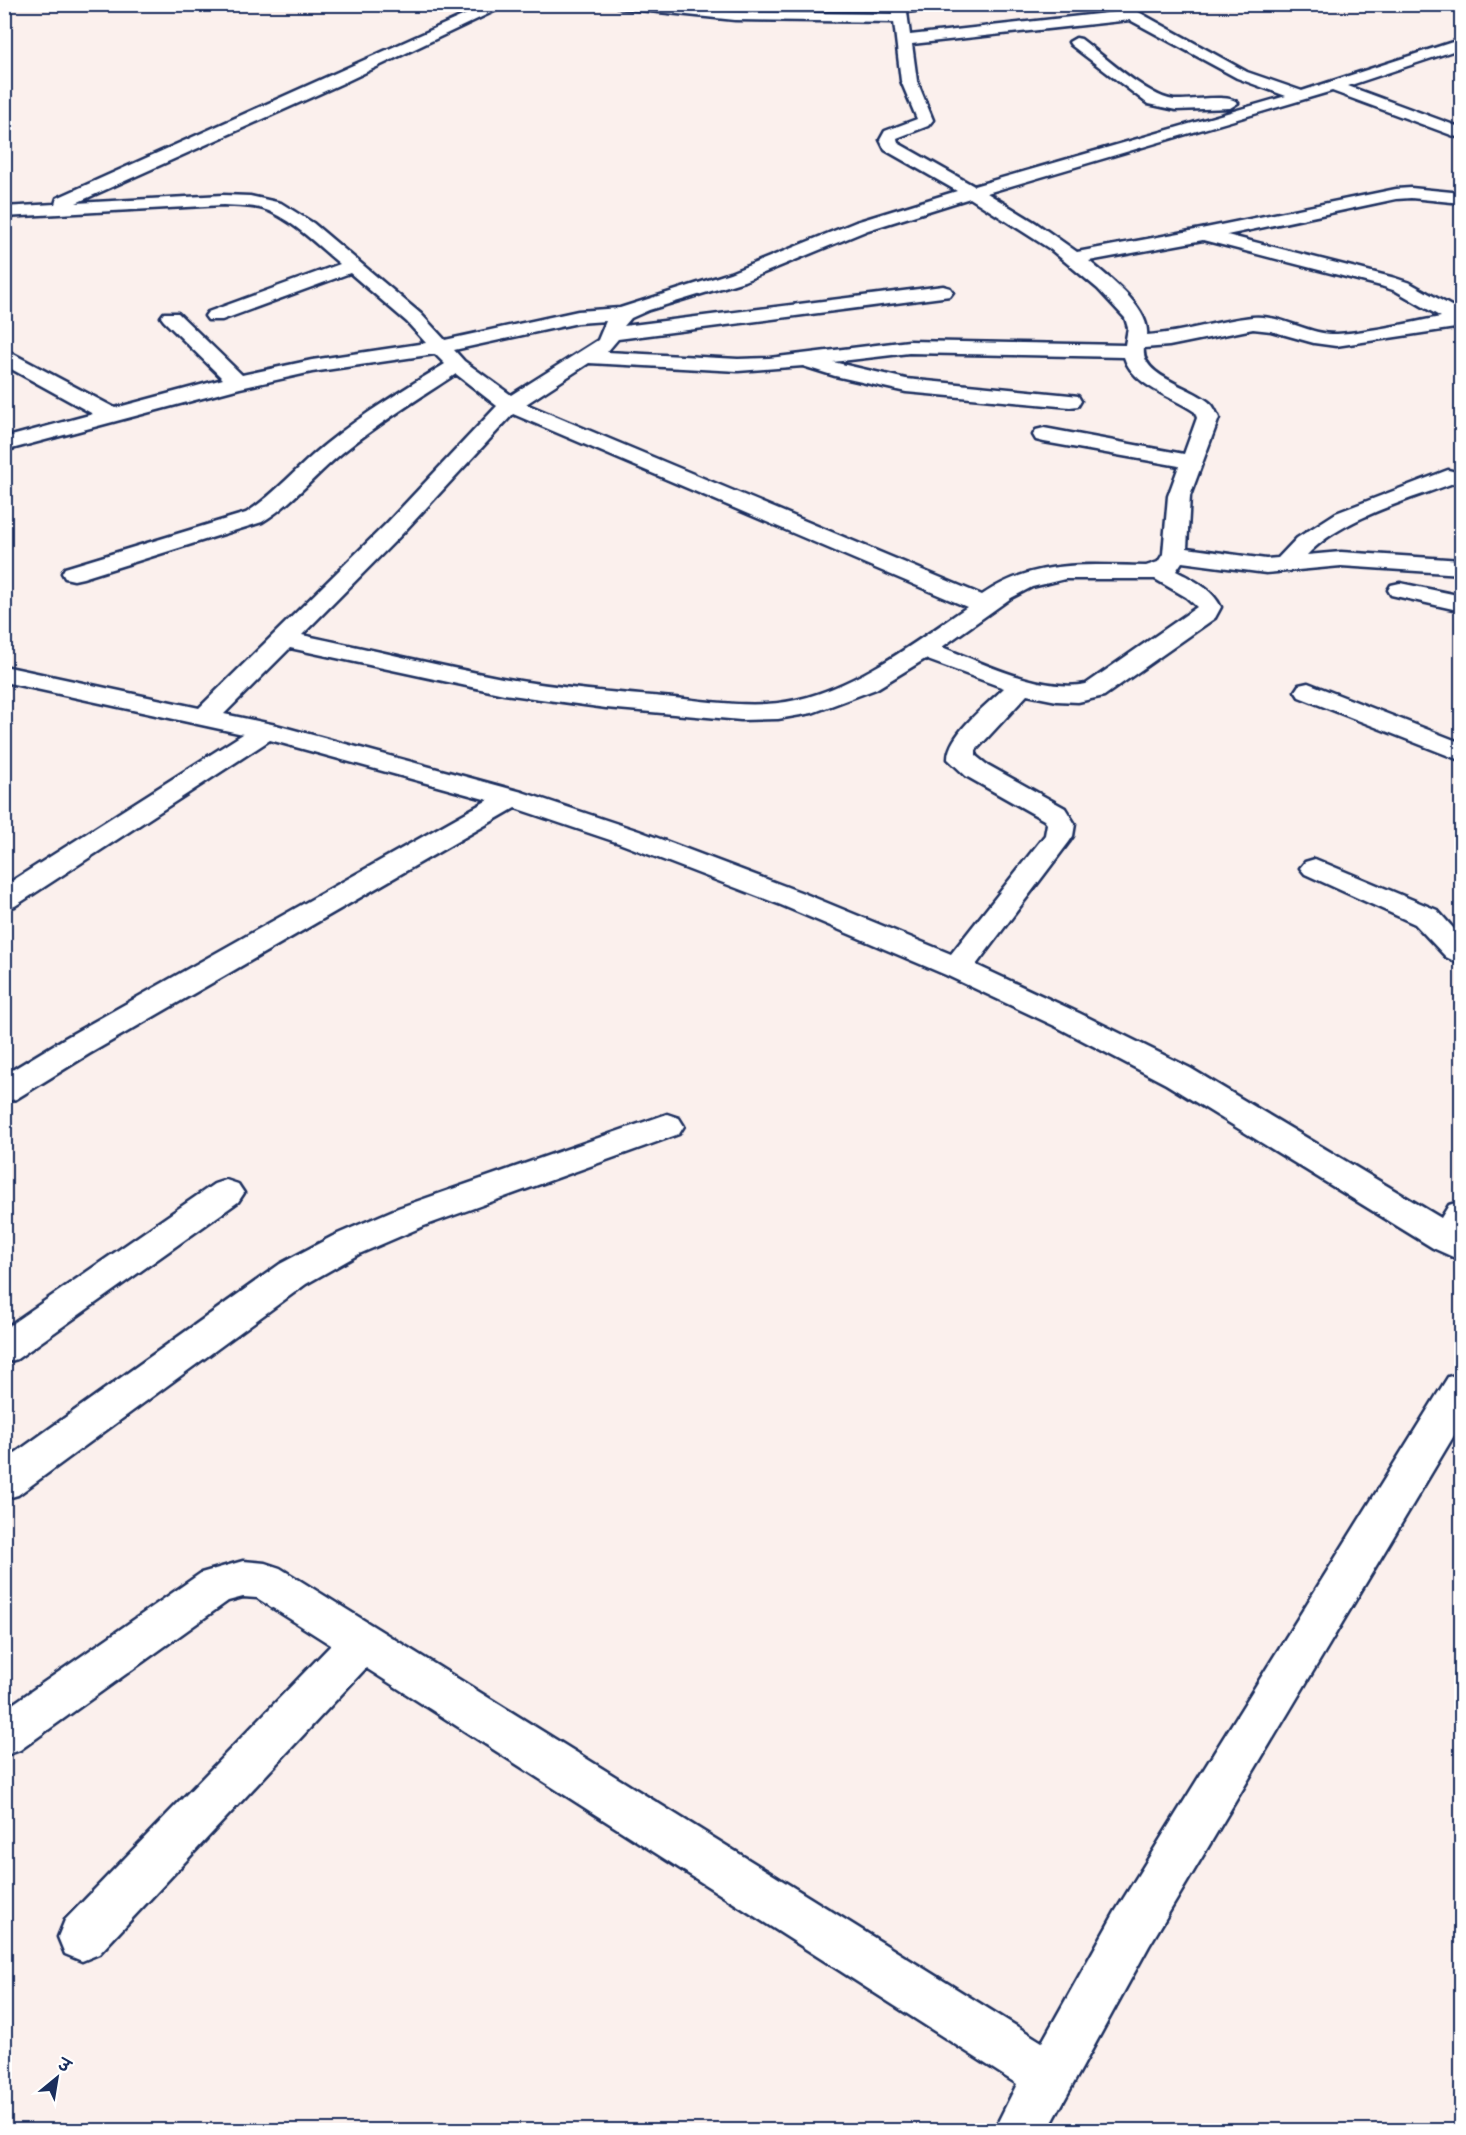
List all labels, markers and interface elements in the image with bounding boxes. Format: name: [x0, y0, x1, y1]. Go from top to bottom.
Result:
north arrow: [27, 2048, 87, 2108]
text: उ: [53, 2052, 76, 2077]

